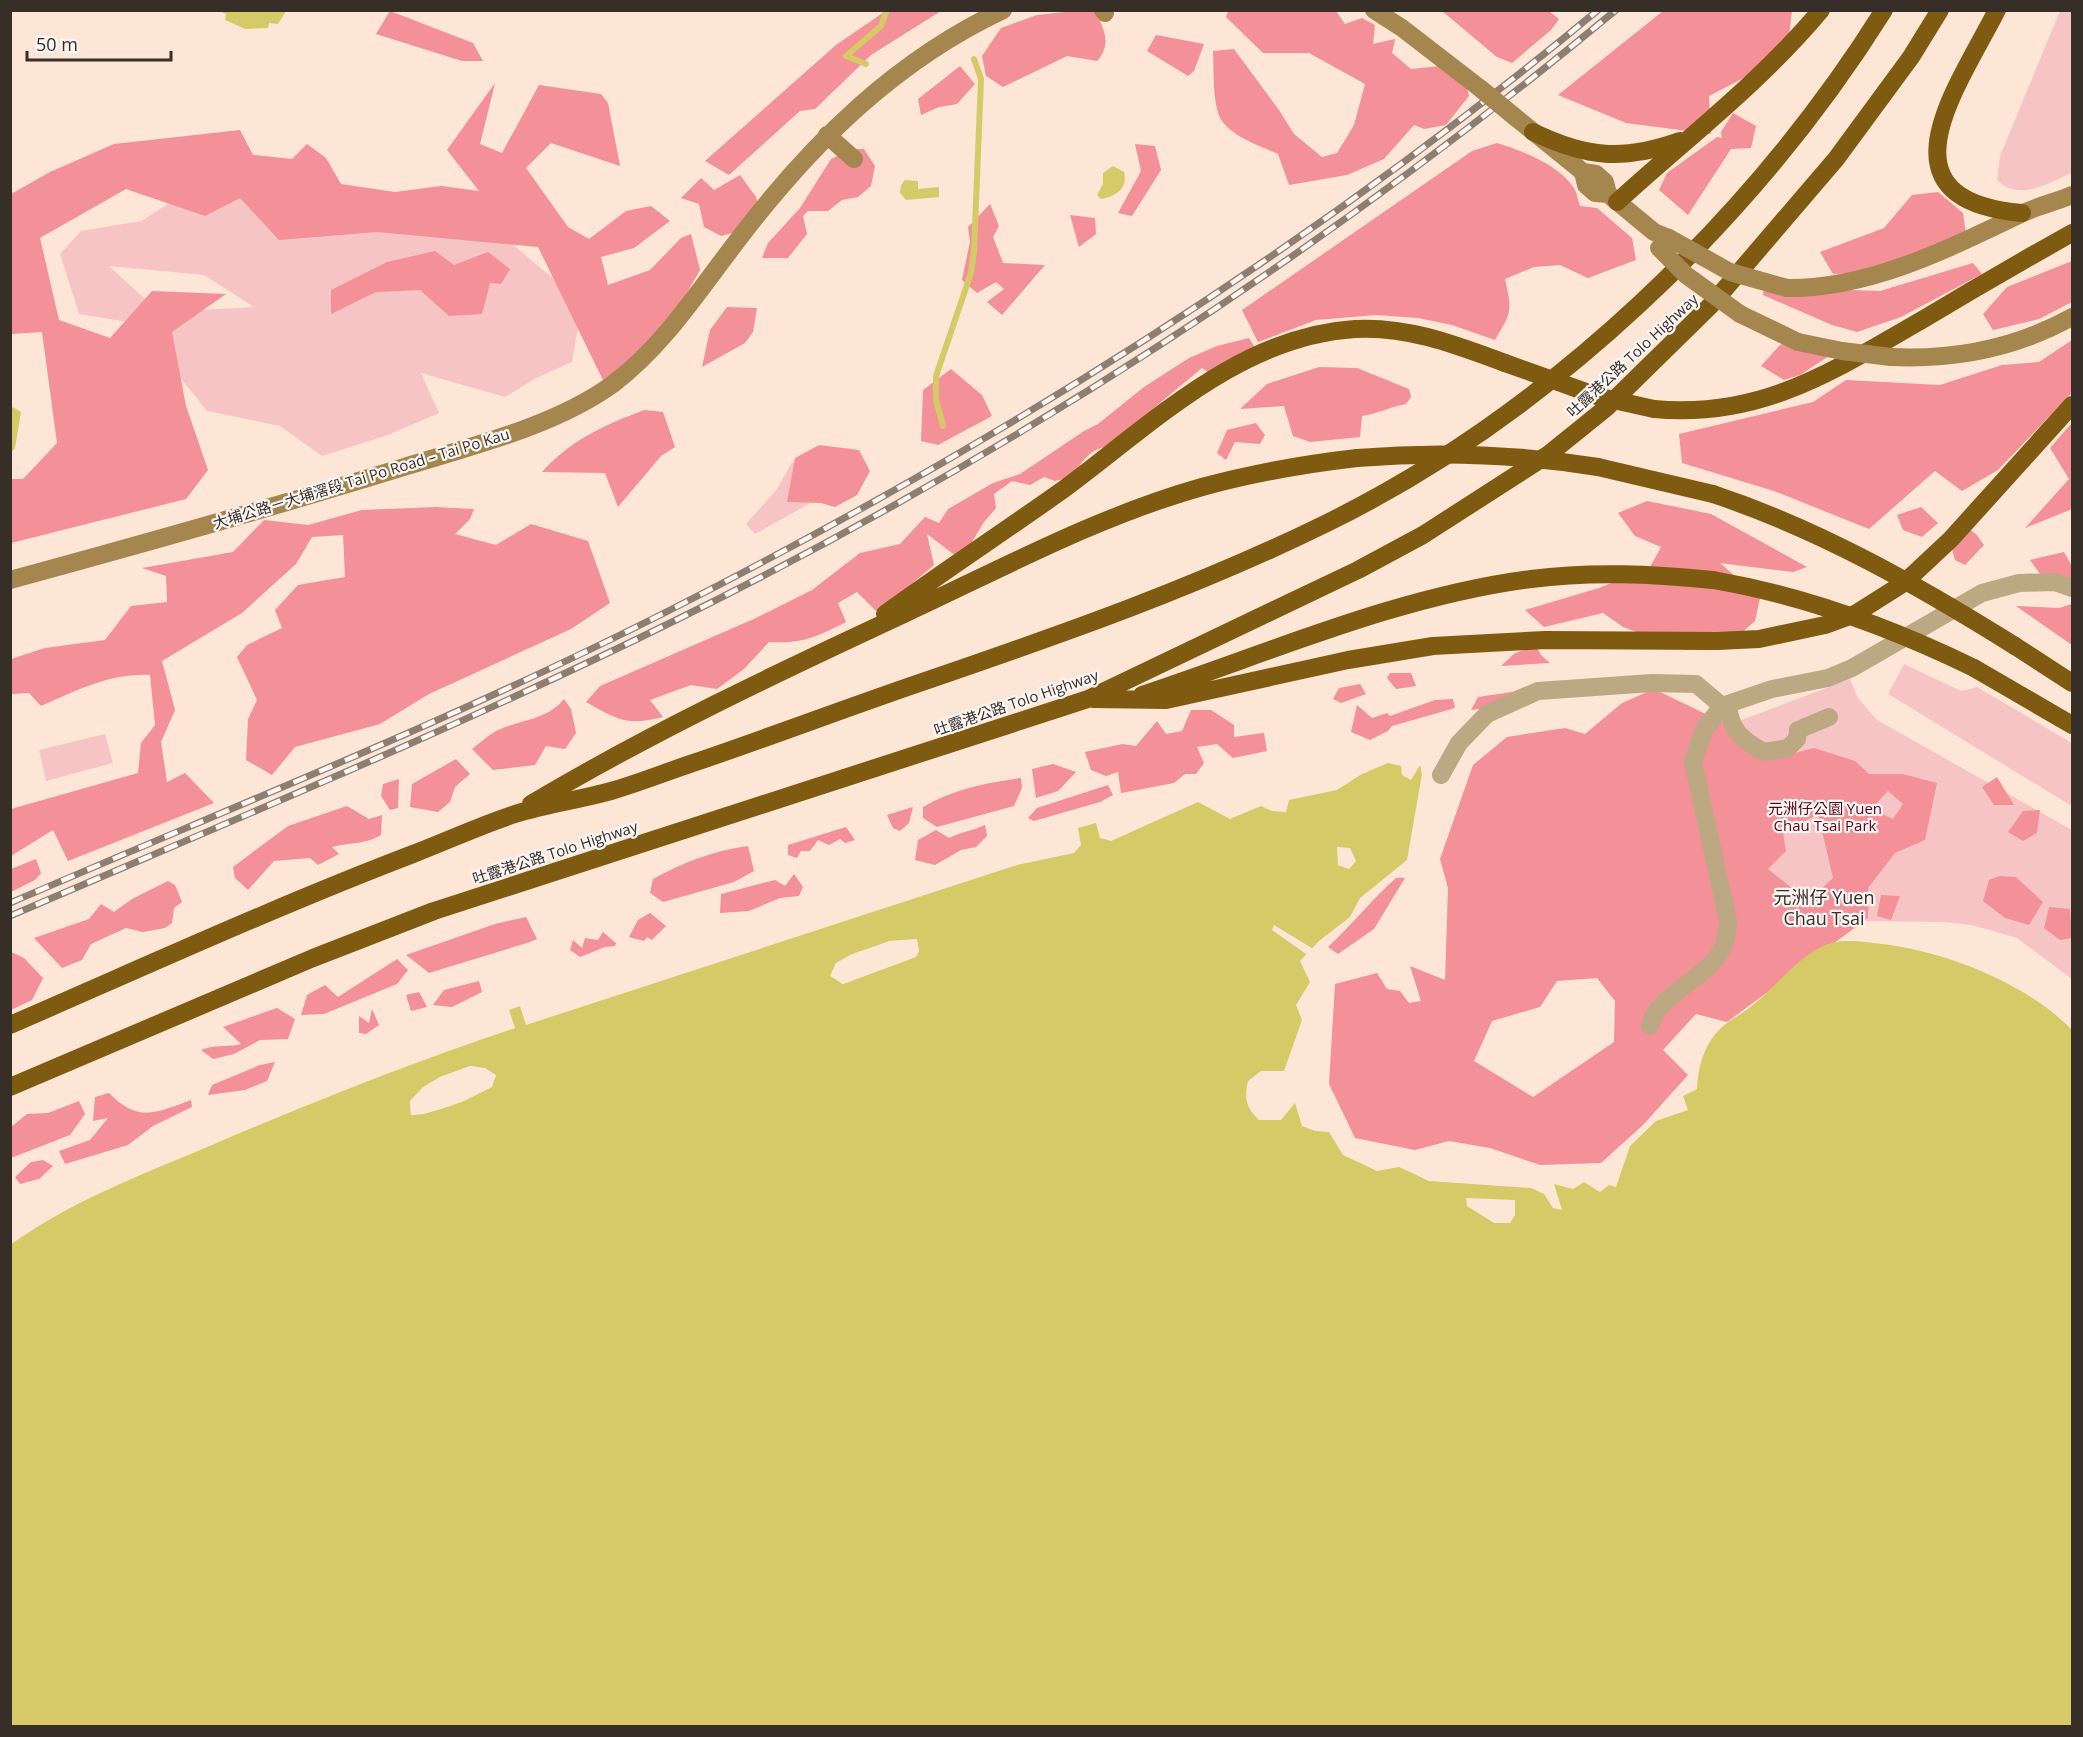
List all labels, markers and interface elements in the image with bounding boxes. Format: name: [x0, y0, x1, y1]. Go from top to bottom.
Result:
scale bar: [27, 24, 171, 62]
text: 50 m: [36, 32, 78, 56]
street label: 吐露港公路 Tolo Highway: [1562, 289, 1702, 421]
street label: 大埔公路－大埔滘段 Tai Po Road – Tai Po Kau: [210, 423, 512, 533]
street label: 吐露港公路 Tolo Highway: [931, 664, 1101, 740]
park label: 元洲仔公園 Yuen Chau Tsai Park: [1768, 798, 1882, 835]
street label: 吐露港公路 Tolo Highway: [470, 816, 641, 888]
district label: 元洲仔 Yuen Chau Tsai: [1774, 885, 1874, 930]

